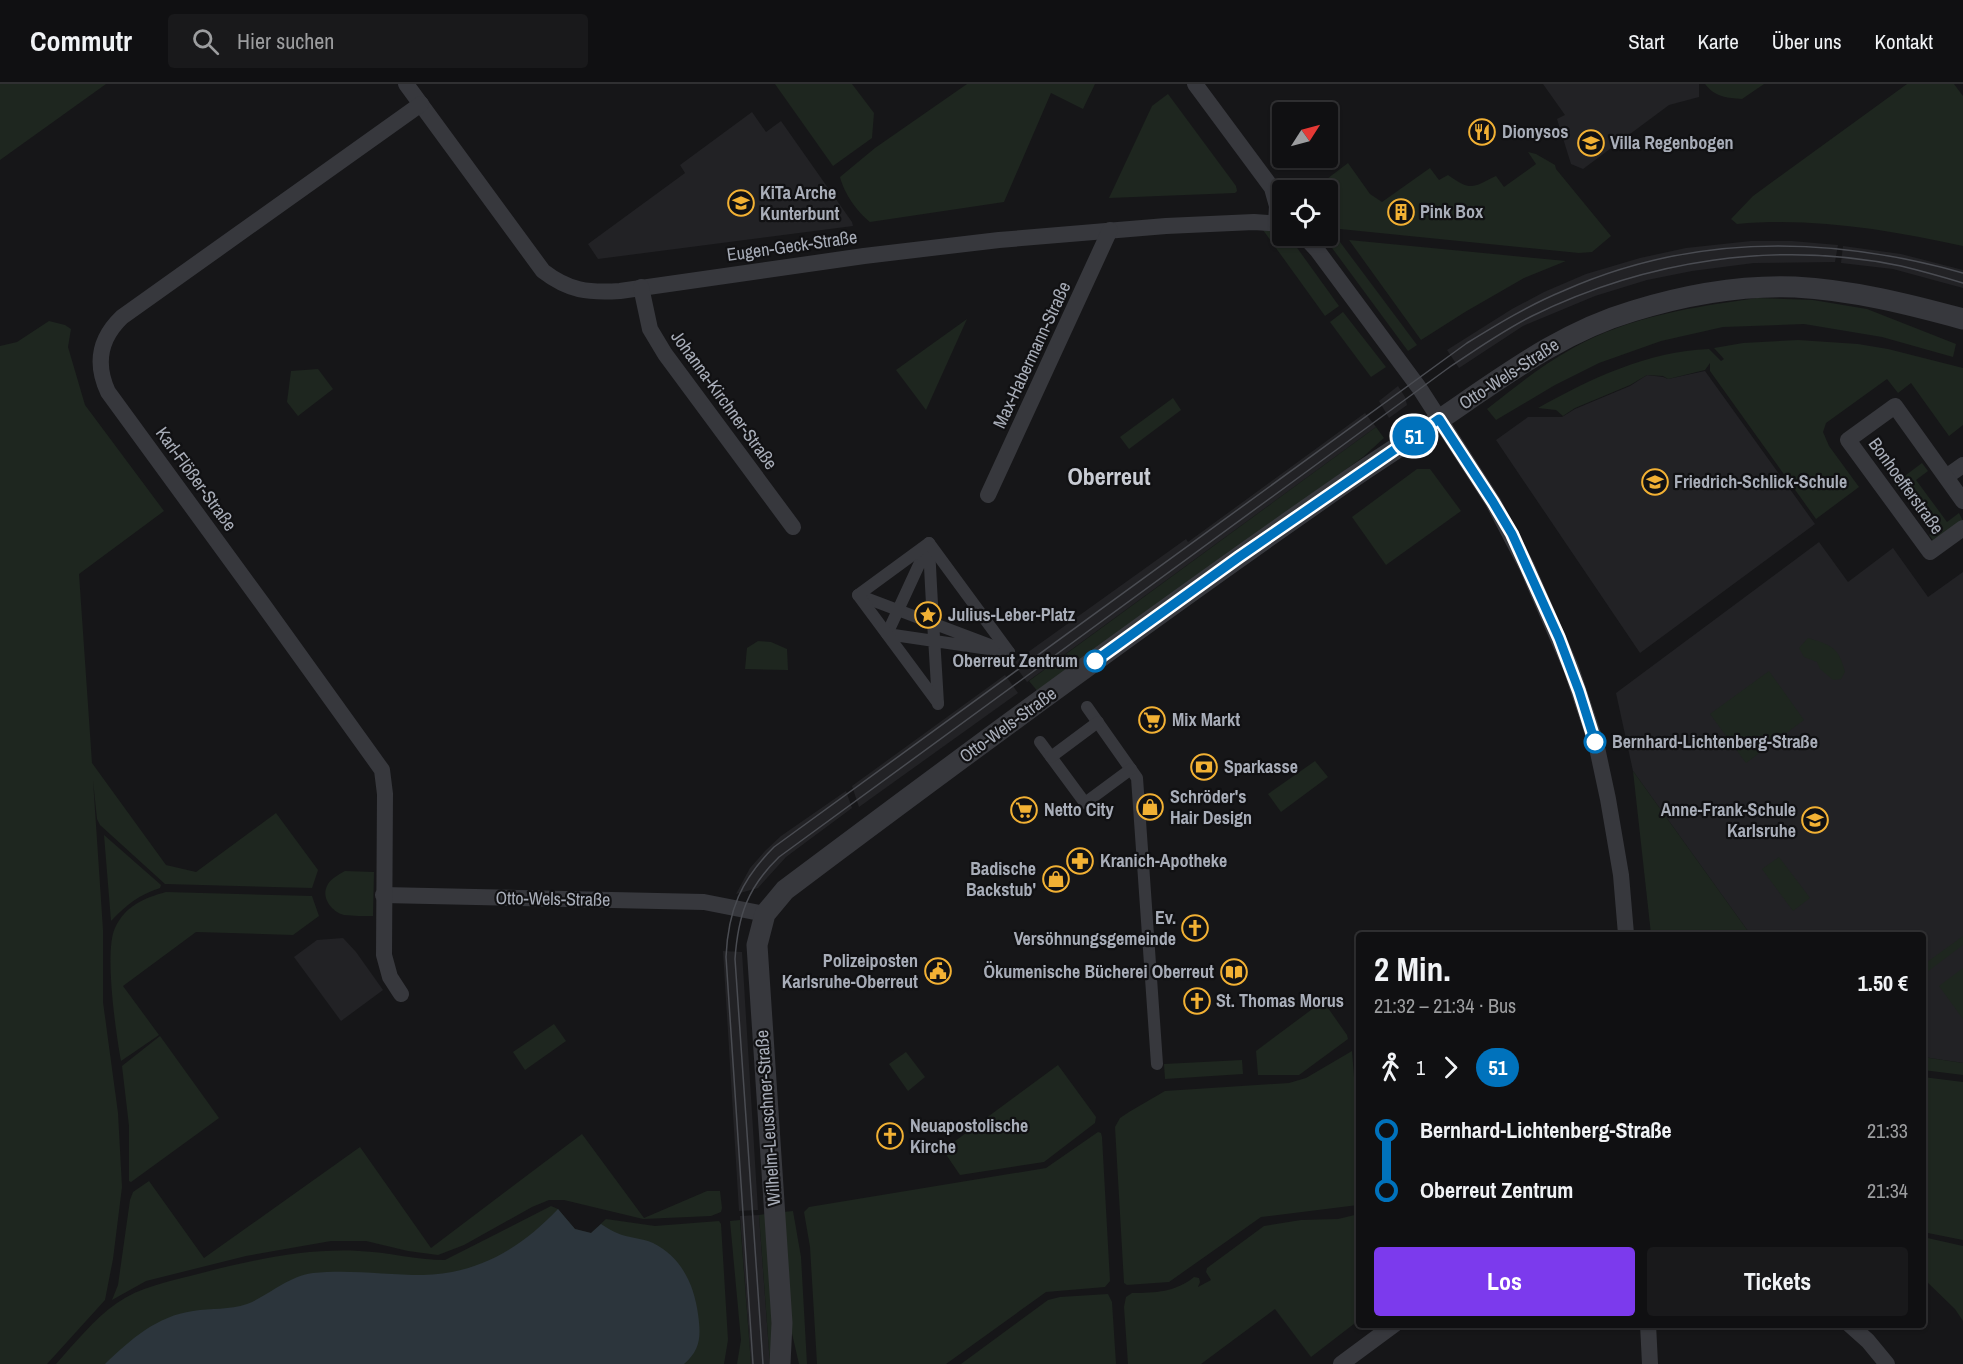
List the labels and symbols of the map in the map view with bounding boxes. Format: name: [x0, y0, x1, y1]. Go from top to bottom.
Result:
north arrow: [1272, 102, 1338, 168]
restaurant icon: Dionysos: [1467, 117, 1497, 147]
place label: Dionysos: [1502, 119, 1568, 144]
school or university icon: Villa Regenbogen: [1576, 128, 1606, 158]
place label: Villa Regenbogen: [1610, 130, 1734, 155]
place label: KiTa Arche Kunterbunt: [760, 180, 840, 226]
school or university icon: KiTa Arche Kunterbunt: [726, 188, 756, 218]
building icon: Pink Box: [1386, 197, 1416, 227]
place label: Pink Box: [1420, 199, 1484, 224]
street label: Eugen-Geck-Straße: [725, 224, 859, 267]
street label: Max-Habermann-Straße: [987, 277, 1077, 432]
street label: Johanna-Kirchner-Straße: [665, 325, 783, 474]
street label: Otto-Wels-Straße: [1454, 332, 1564, 415]
line badge: 51: [1387, 416, 1441, 456]
street label: Karl-Flößer-Straße: [150, 422, 243, 536]
street label: Bonhoefferstraße: [1863, 432, 1950, 539]
district label: Oberreut: [1067, 460, 1151, 492]
school or university icon: Friedrich-Schlick-Schule: [1640, 467, 1670, 497]
place label: Friedrich-Schlick-Schule: [1674, 469, 1847, 494]
place icon: Julius-Leber-Platz: [913, 600, 943, 630]
place label: Julius-Leber-Platz: [948, 602, 1076, 627]
place label: Oberreut Zentrum: [953, 648, 1078, 673]
marker: Oberreut Zentrum: [1084, 650, 1106, 672]
street label: Otto-Wels-Straße: [954, 681, 1061, 768]
supermarket icon: Mix Markt: [1137, 705, 1167, 735]
place label: Mix Markt: [1172, 707, 1240, 732]
place label: Bernhard-Lichtenberg-Straße: [1612, 729, 1818, 754]
marker: Bernhard-Lichtenberg-Straße: [1584, 731, 1606, 753]
bank icon: Sparkasse: [1189, 752, 1219, 782]
place label: Sparkasse: [1224, 754, 1298, 779]
place label: Schröder's Hair Design: [1170, 784, 1252, 830]
shop icon: Schröder's Hair Design: [1135, 792, 1165, 822]
supermarket icon: Netto City: [1009, 795, 1039, 825]
place label: Netto City: [1044, 797, 1114, 822]
place label: Anne-Frank-Schule Karlsruhe: [1661, 797, 1796, 843]
school or university icon: Anne-Frank-Schule Karlsruhe: [1800, 805, 1830, 835]
pharmacy icon: Kranich-Apotheke: [1065, 846, 1095, 876]
place label: Kranich-Apotheke: [1100, 848, 1227, 873]
place label: Badische Backstub': [966, 856, 1036, 902]
shop icon: Badische Backstub': [1041, 864, 1071, 894]
street label: Otto-Wels-Straße: [496, 885, 611, 912]
place label: Ev. Versöhnungsgemeinde: [1014, 905, 1176, 951]
church icon: Ev. Versöhnungsgemeinde: [1180, 913, 1210, 943]
place label: Polizeiposten Karlsruhe-Oberreut: [782, 948, 918, 994]
public building icon: Polizeiposten Karlsruhe-Oberreut: [923, 956, 953, 986]
library icon: Ökumenische Bücherei Oberreut: [1219, 957, 1249, 987]
place label: Ökumenische Bücherei Oberreut: [983, 959, 1214, 984]
church icon: St. Thomas Morus: [1182, 986, 1212, 1016]
place label: St. Thomas Morus: [1216, 988, 1344, 1013]
street label: Wilhelm-Leuschner-Straße: [749, 1029, 786, 1207]
place label: Neuapostolische Kirche: [910, 1113, 1028, 1159]
church icon: Neuapostolische Kirche: [875, 1121, 905, 1151]

